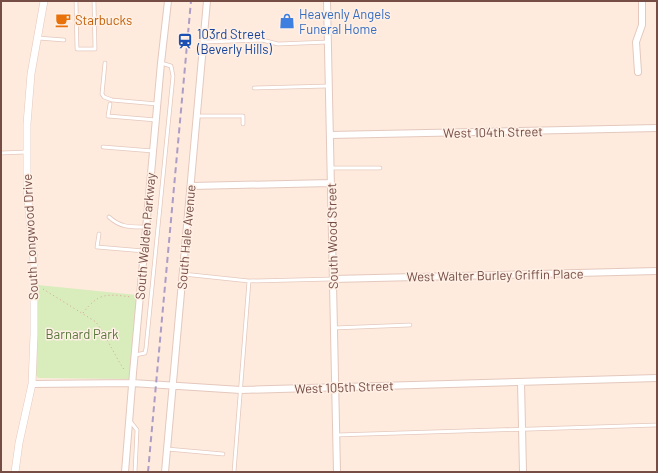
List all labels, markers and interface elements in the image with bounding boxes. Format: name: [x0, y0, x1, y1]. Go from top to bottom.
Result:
place label: Heavenly Angels Funeral Home: [299, 6, 390, 37]
cafe icon: Starbucks: [54, 11, 72, 29]
place label: Starbucks: [75, 12, 132, 28]
shop icon: Heavenly Angels Funeral Home: [278, 12, 296, 30]
place label: 103rd Street (Beverly Hills): [196, 26, 273, 57]
station icon: 103rd Street (Beverly Hills): [176, 32, 194, 50]
street label: West 104th Street: [443, 123, 543, 141]
street label: South Walden Parkway: [131, 172, 159, 300]
street label: South Longwood Drive: [19, 173, 41, 301]
street label: South Wood Street: [323, 183, 341, 289]
street label: South Hale Avenue: [173, 184, 199, 290]
street label: West Walter Burley Griffin Place: [406, 265, 584, 285]
park label: Barnard Park: [45, 326, 119, 342]
street label: West 105th Street: [294, 377, 394, 397]

